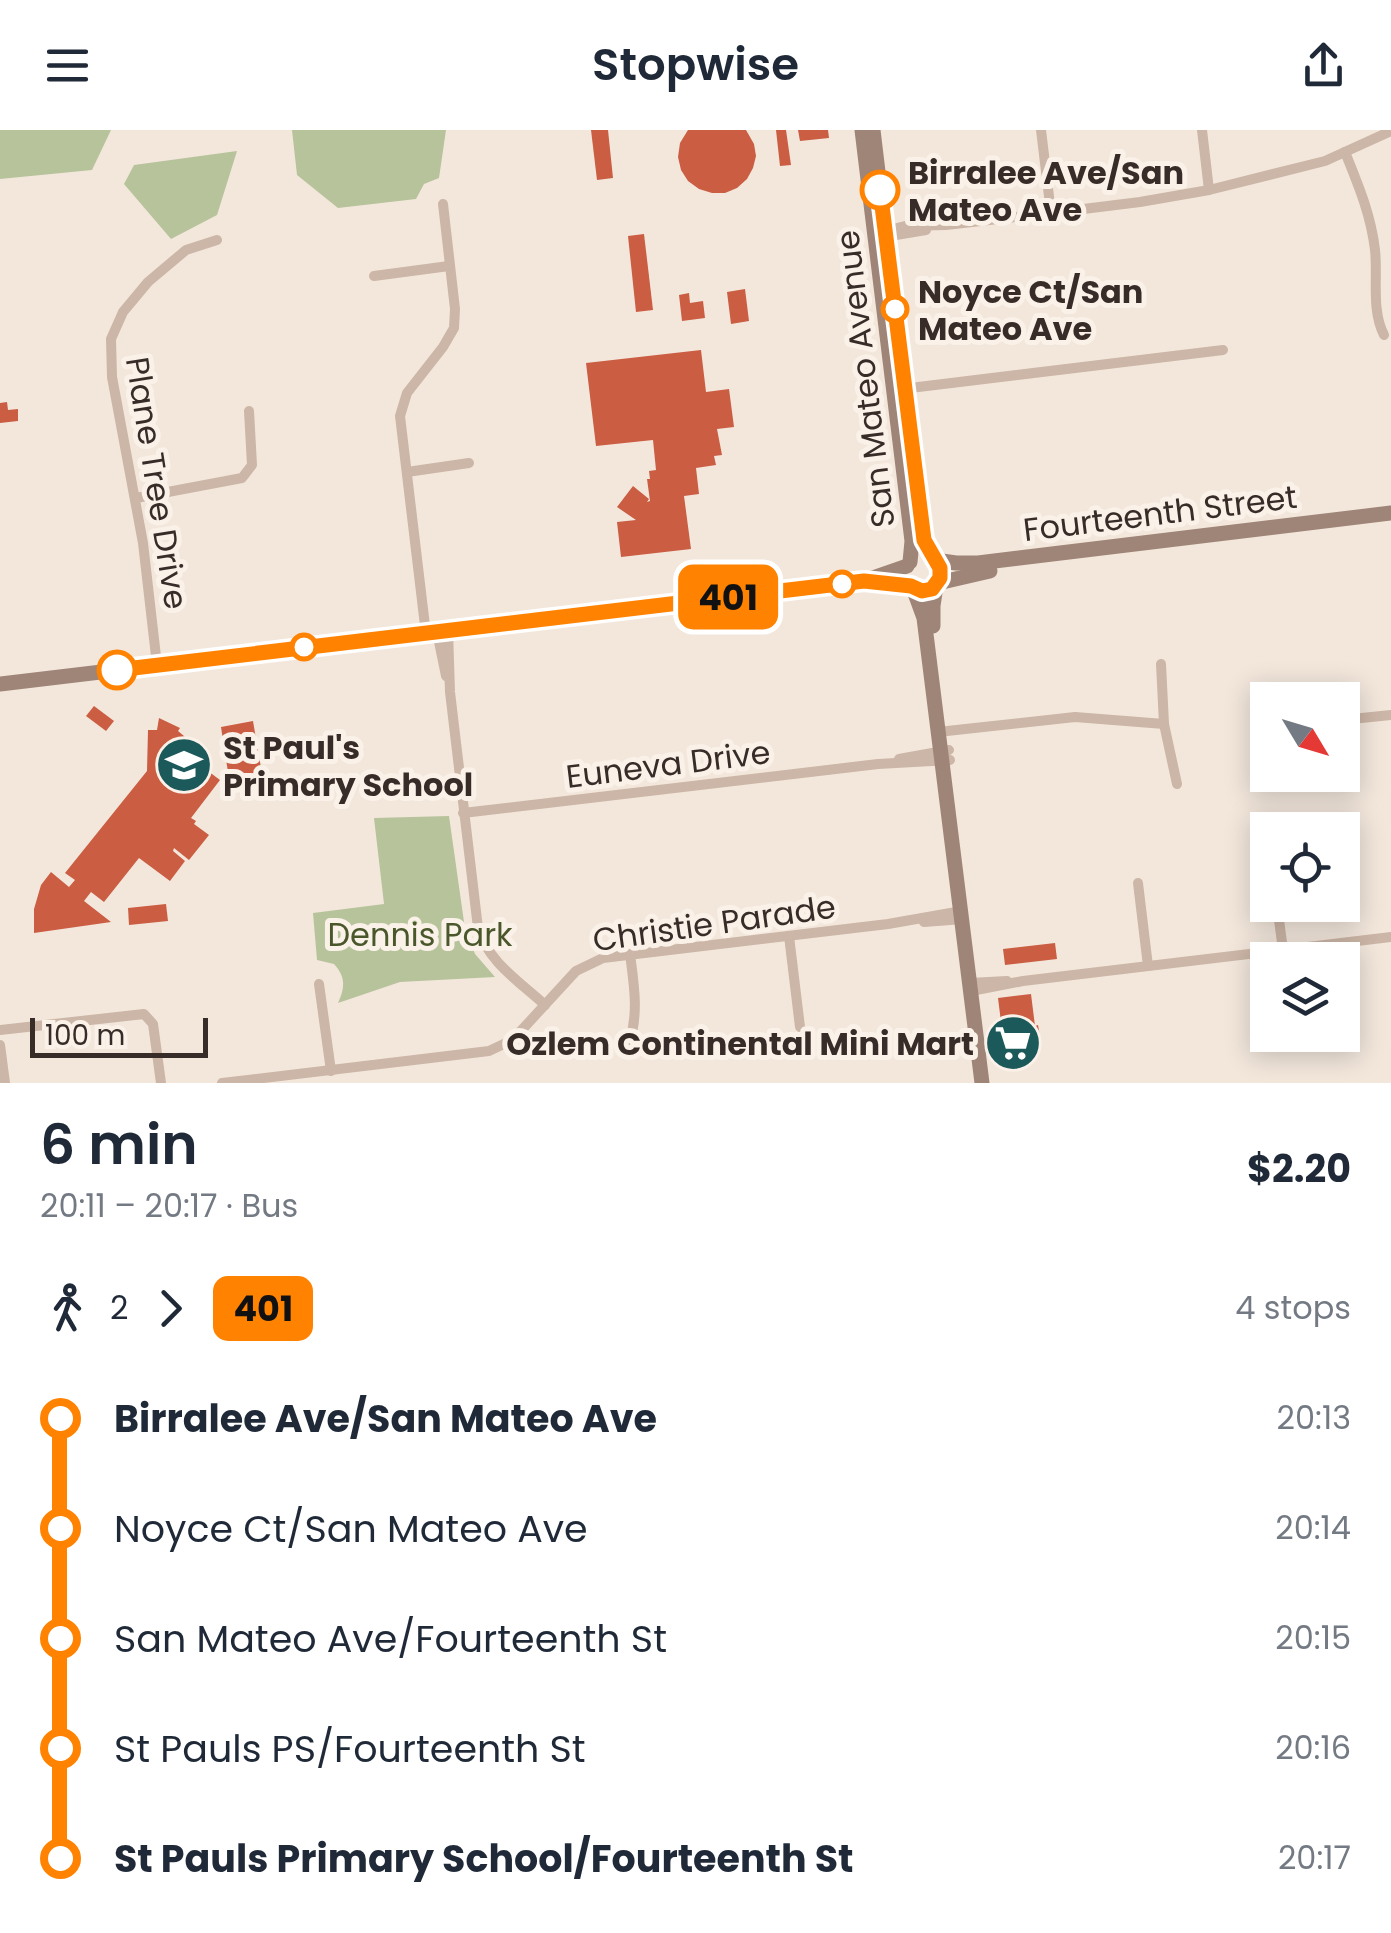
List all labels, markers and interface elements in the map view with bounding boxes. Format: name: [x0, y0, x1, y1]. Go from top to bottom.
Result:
text: Stopwise: [592, 33, 799, 96]
icon: menu: [40, 38, 95, 93]
icon: share: [1296, 38, 1351, 93]
place label: Birralee Ave/San Mateo Ave: [908, 150, 1184, 232]
marker: Birralee Ave/San Mateo Ave: [861, 171, 899, 209]
street label: San Mateo Avenue: [824, 228, 906, 530]
place label: Noyce Ct/San Mateo Ave: [918, 269, 1143, 351]
marker: Noyce Ct/San Mateo Ave: [882, 296, 908, 322]
street label: Plane Tree Drive: [115, 354, 199, 612]
street label: Fourteenth Street: [1021, 474, 1299, 552]
line badge: 401: [670, 564, 786, 630]
unlabelled marker: [829, 571, 855, 597]
text: 401: [698, 573, 758, 622]
unlabelled marker: [291, 634, 317, 660]
unlabelled marker: [98, 651, 136, 689]
north arrow: [1250, 682, 1360, 792]
map controls: [1250, 682, 1360, 1052]
place label: St Paul's Primary School: [223, 725, 473, 807]
street label: Euneva Drive: [563, 729, 773, 799]
school or university icon: St Paul's Primary School: [154, 735, 214, 795]
button: locate: [1250, 812, 1360, 922]
street label: Christie Parade: [590, 884, 838, 962]
park label: Dennis Park: [327, 912, 513, 957]
button: layers: [1250, 942, 1360, 1052]
scale bar: [30, 1013, 208, 1058]
supermarket icon: Ozlem Continental Mini Mart: [983, 1013, 1043, 1073]
text: 100 m: [45, 1016, 125, 1055]
place label: Ozlem Continental Mini Mart: [506, 1021, 974, 1066]
text: 6 min: [40, 1106, 198, 1183]
text: $2.20: [1247, 1142, 1351, 1195]
text: 20:11 – 20:17 · Bus: [40, 1183, 298, 1228]
icon: walk: [40, 1281, 95, 1336]
icon: forward: [143, 1281, 198, 1336]
text: 401: [233, 1284, 293, 1333]
text: 2: [110, 1285, 128, 1330]
text: 4 stops: [1235, 1285, 1351, 1330]
text: Birralee Ave/San Mateo Ave: [114, 1392, 657, 1445]
text: 20:13: [1277, 1395, 1351, 1440]
text: Noyce Ct/San Mateo Ave: [114, 1502, 588, 1555]
text: 20:14: [1275, 1505, 1351, 1550]
text: San Mateo Ave/Fourteenth St: [114, 1612, 667, 1665]
text: 20:15: [1275, 1615, 1351, 1660]
text: St Pauls PS/Fourteenth St: [114, 1722, 586, 1775]
text: 20:16: [1275, 1725, 1351, 1770]
text: St Pauls Primary School/Fourteenth St: [114, 1832, 853, 1885]
text: 20:17: [1278, 1835, 1351, 1880]

